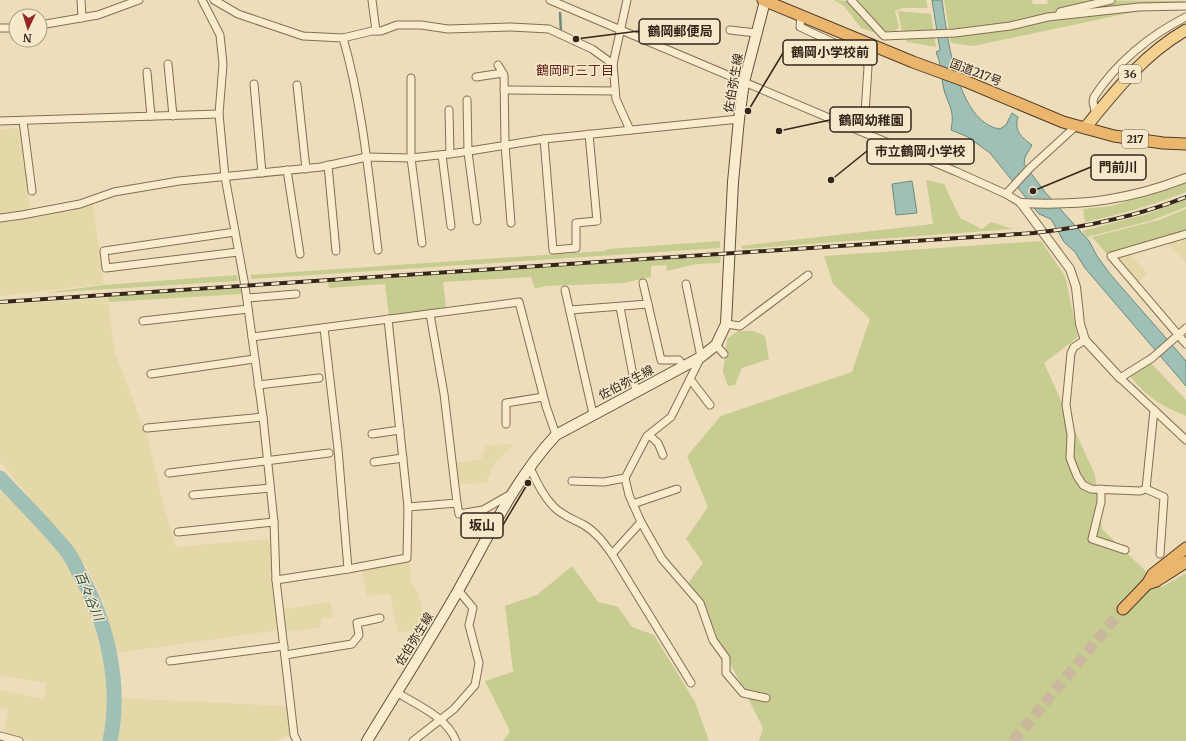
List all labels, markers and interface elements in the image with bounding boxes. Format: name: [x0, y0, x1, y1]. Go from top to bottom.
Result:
north arrow: [8, 8, 48, 48]
callout: 鶴岡郵便局: [639, 19, 720, 44]
text: 鶴岡郵便局: [647, 23, 713, 40]
text: N: [22, 31, 32, 45]
callout: 鶴岡小学校前: [783, 40, 877, 65]
text: 鶴岡小学校前: [791, 44, 869, 61]
street label: 佐伯弥生線: [720, 52, 746, 114]
street label: 国道217号: [948, 55, 1004, 89]
district label: 鶴岡町三丁目: [536, 62, 614, 79]
road number: 36: [1119, 65, 1141, 83]
callout: 鶴岡幼稚園: [830, 107, 911, 132]
text: 鶴岡幼稚園: [838, 112, 904, 129]
road number: 217: [1122, 130, 1148, 148]
callout: 市立鶴岡小学校: [867, 139, 974, 164]
text: 市立鶴岡小学校: [874, 143, 966, 160]
callout: 門前川: [1091, 155, 1146, 180]
text: 門前川: [1098, 159, 1138, 176]
street label: 佐伯弥生線: [596, 362, 656, 402]
callout: 坂山: [461, 513, 503, 538]
text: 坂山: [469, 517, 495, 534]
water label: 百々谷川: [71, 569, 108, 625]
street label: 佐伯弥生線: [392, 610, 436, 668]

